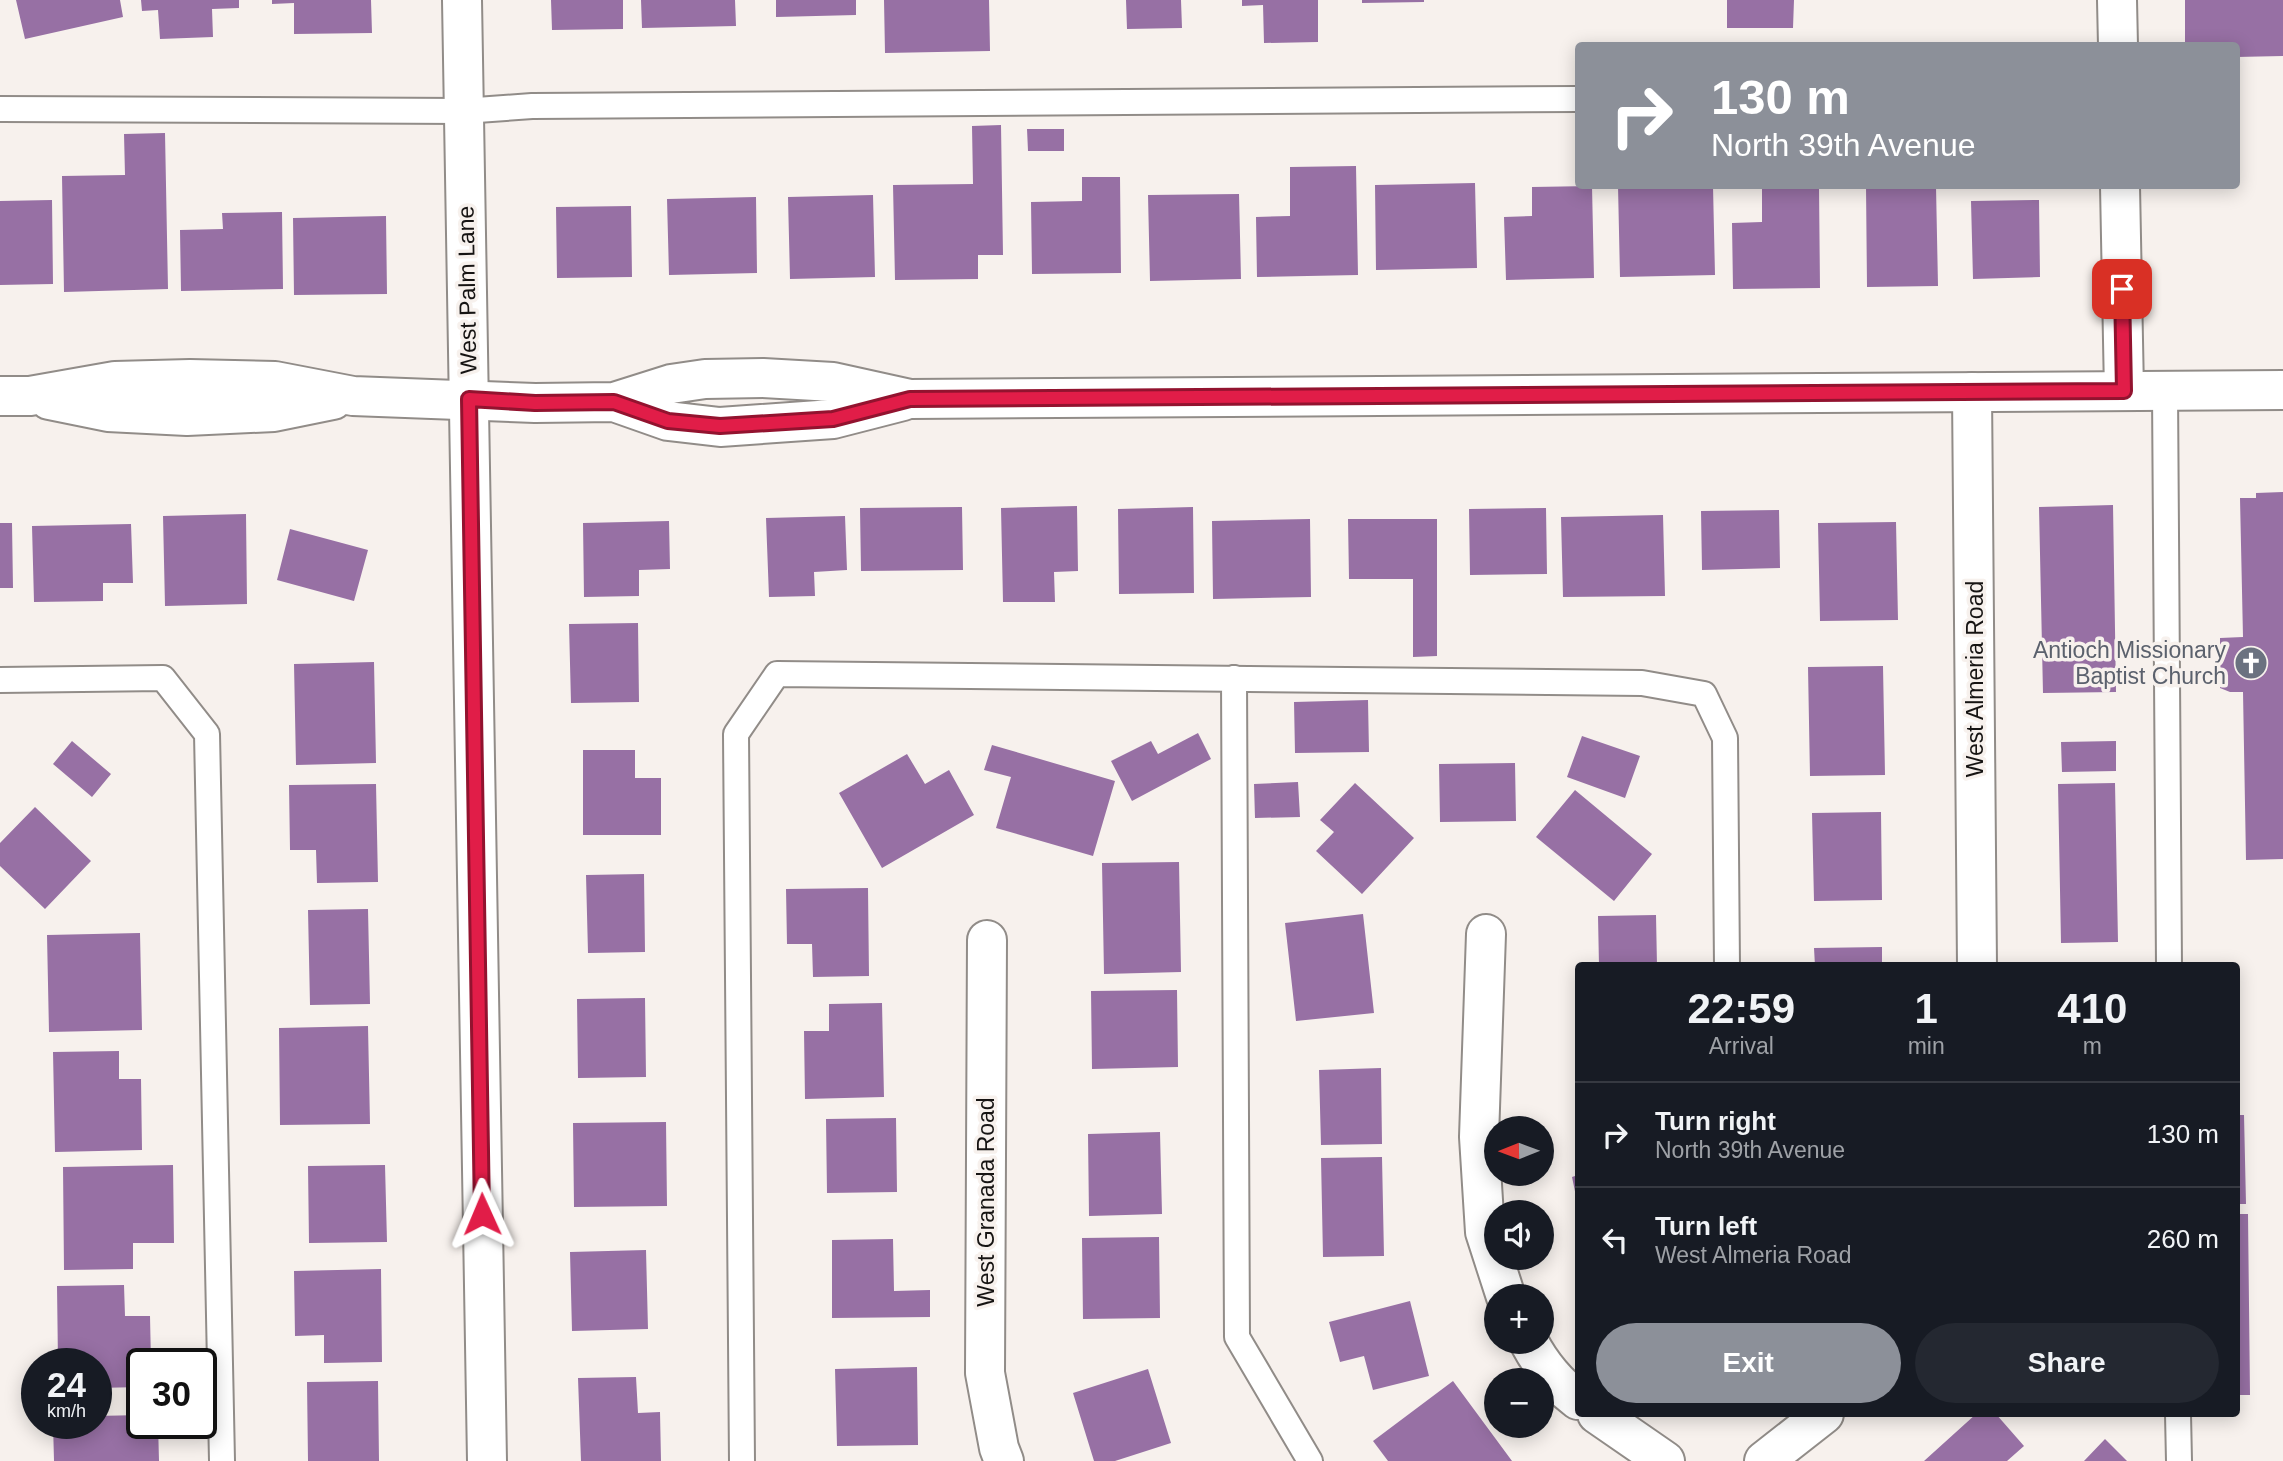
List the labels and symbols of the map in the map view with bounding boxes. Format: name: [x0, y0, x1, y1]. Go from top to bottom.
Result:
street label: West Palm Lane: [453, 206, 481, 374]
pin: [2092, 259, 2152, 319]
street label: West Almeria Road: [1962, 581, 1988, 777]
place label: Antioch Missionary Baptist Church: [2033, 637, 2226, 689]
church icon: Antioch Missionary Baptist Church: [2232, 644, 2270, 682]
street label: West Granada Road: [973, 1097, 999, 1307]
north arrow: [1484, 1116, 1554, 1186]
position arrow: [445, 1177, 519, 1251]
speed limit sign: 30: [126, 1348, 217, 1439]

